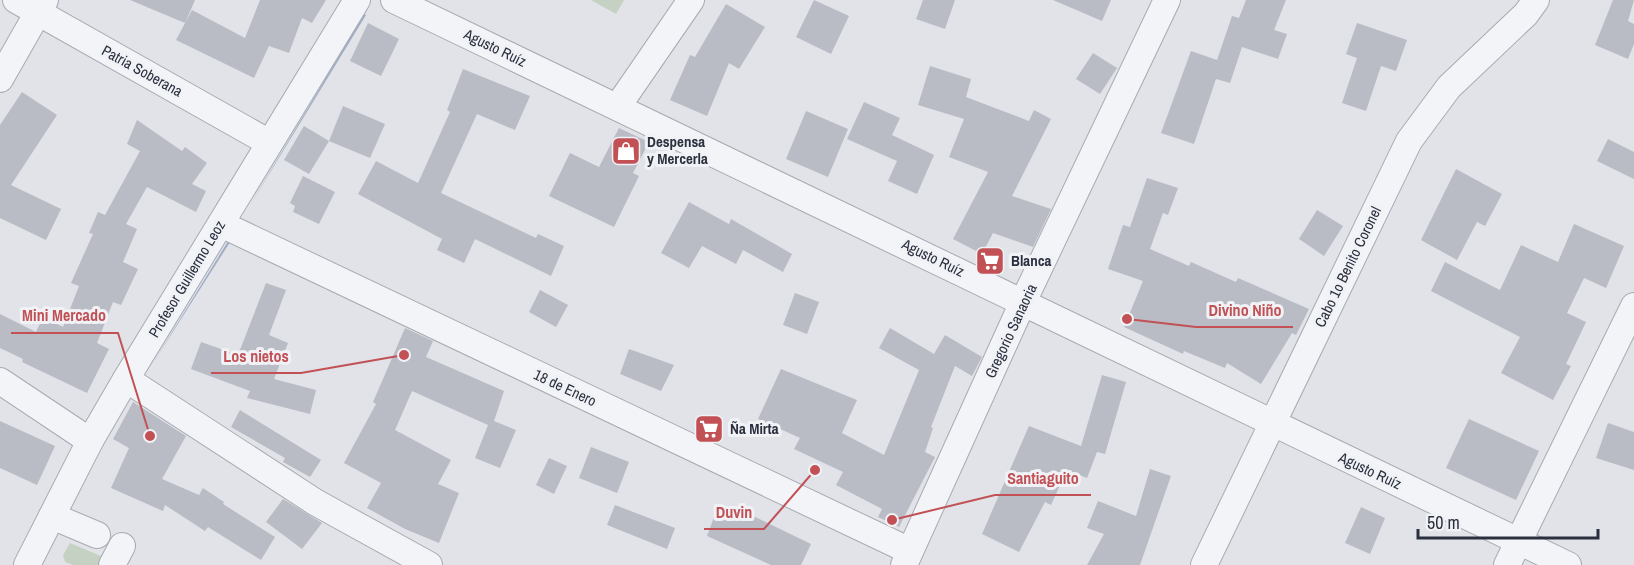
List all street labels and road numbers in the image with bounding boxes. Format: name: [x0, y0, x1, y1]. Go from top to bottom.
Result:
street label: Agusto Ruíz: [460, 23, 530, 72]
street label: Patria Soberana: [98, 40, 187, 102]
street label: Cabo 1o Benito Coronel: [1309, 203, 1386, 331]
street label: Profesor Guillermo Leoz: [143, 216, 230, 341]
street label: Agusto Ruíz: [898, 233, 968, 282]
street label: Gregorio Sanaoria: [980, 280, 1042, 381]
street label: 18 de Enero: [530, 364, 600, 411]
street label: Agusto Ruíz: [1334, 446, 1405, 494]

